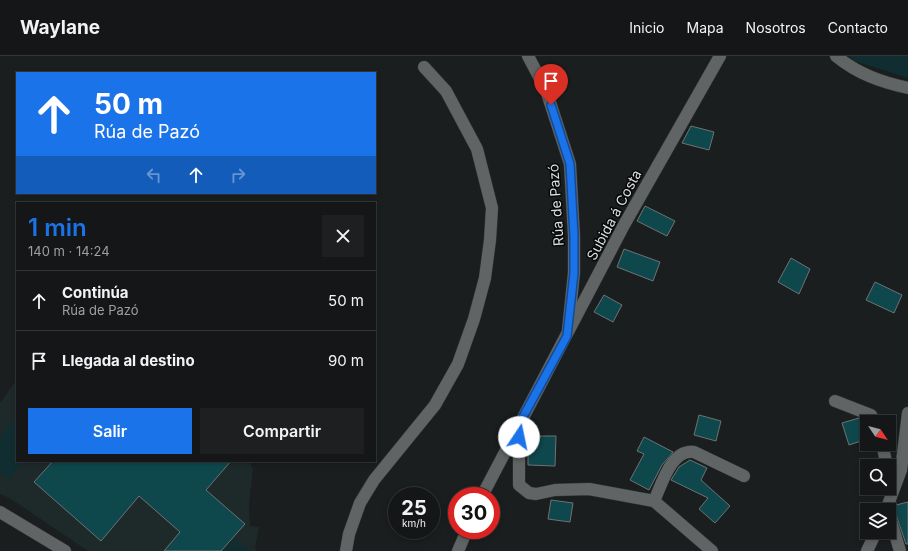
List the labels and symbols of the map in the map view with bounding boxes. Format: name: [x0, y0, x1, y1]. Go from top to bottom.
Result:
pin: [534, 64, 568, 105]
street label: Rúa de Pazó: [544, 163, 567, 247]
street label: Subida á Costa: [583, 167, 645, 263]
north arrow: [860, 415, 896, 451]
position arrow: [498, 416, 540, 458]
speed limit sign: 30: [448, 487, 500, 539]

